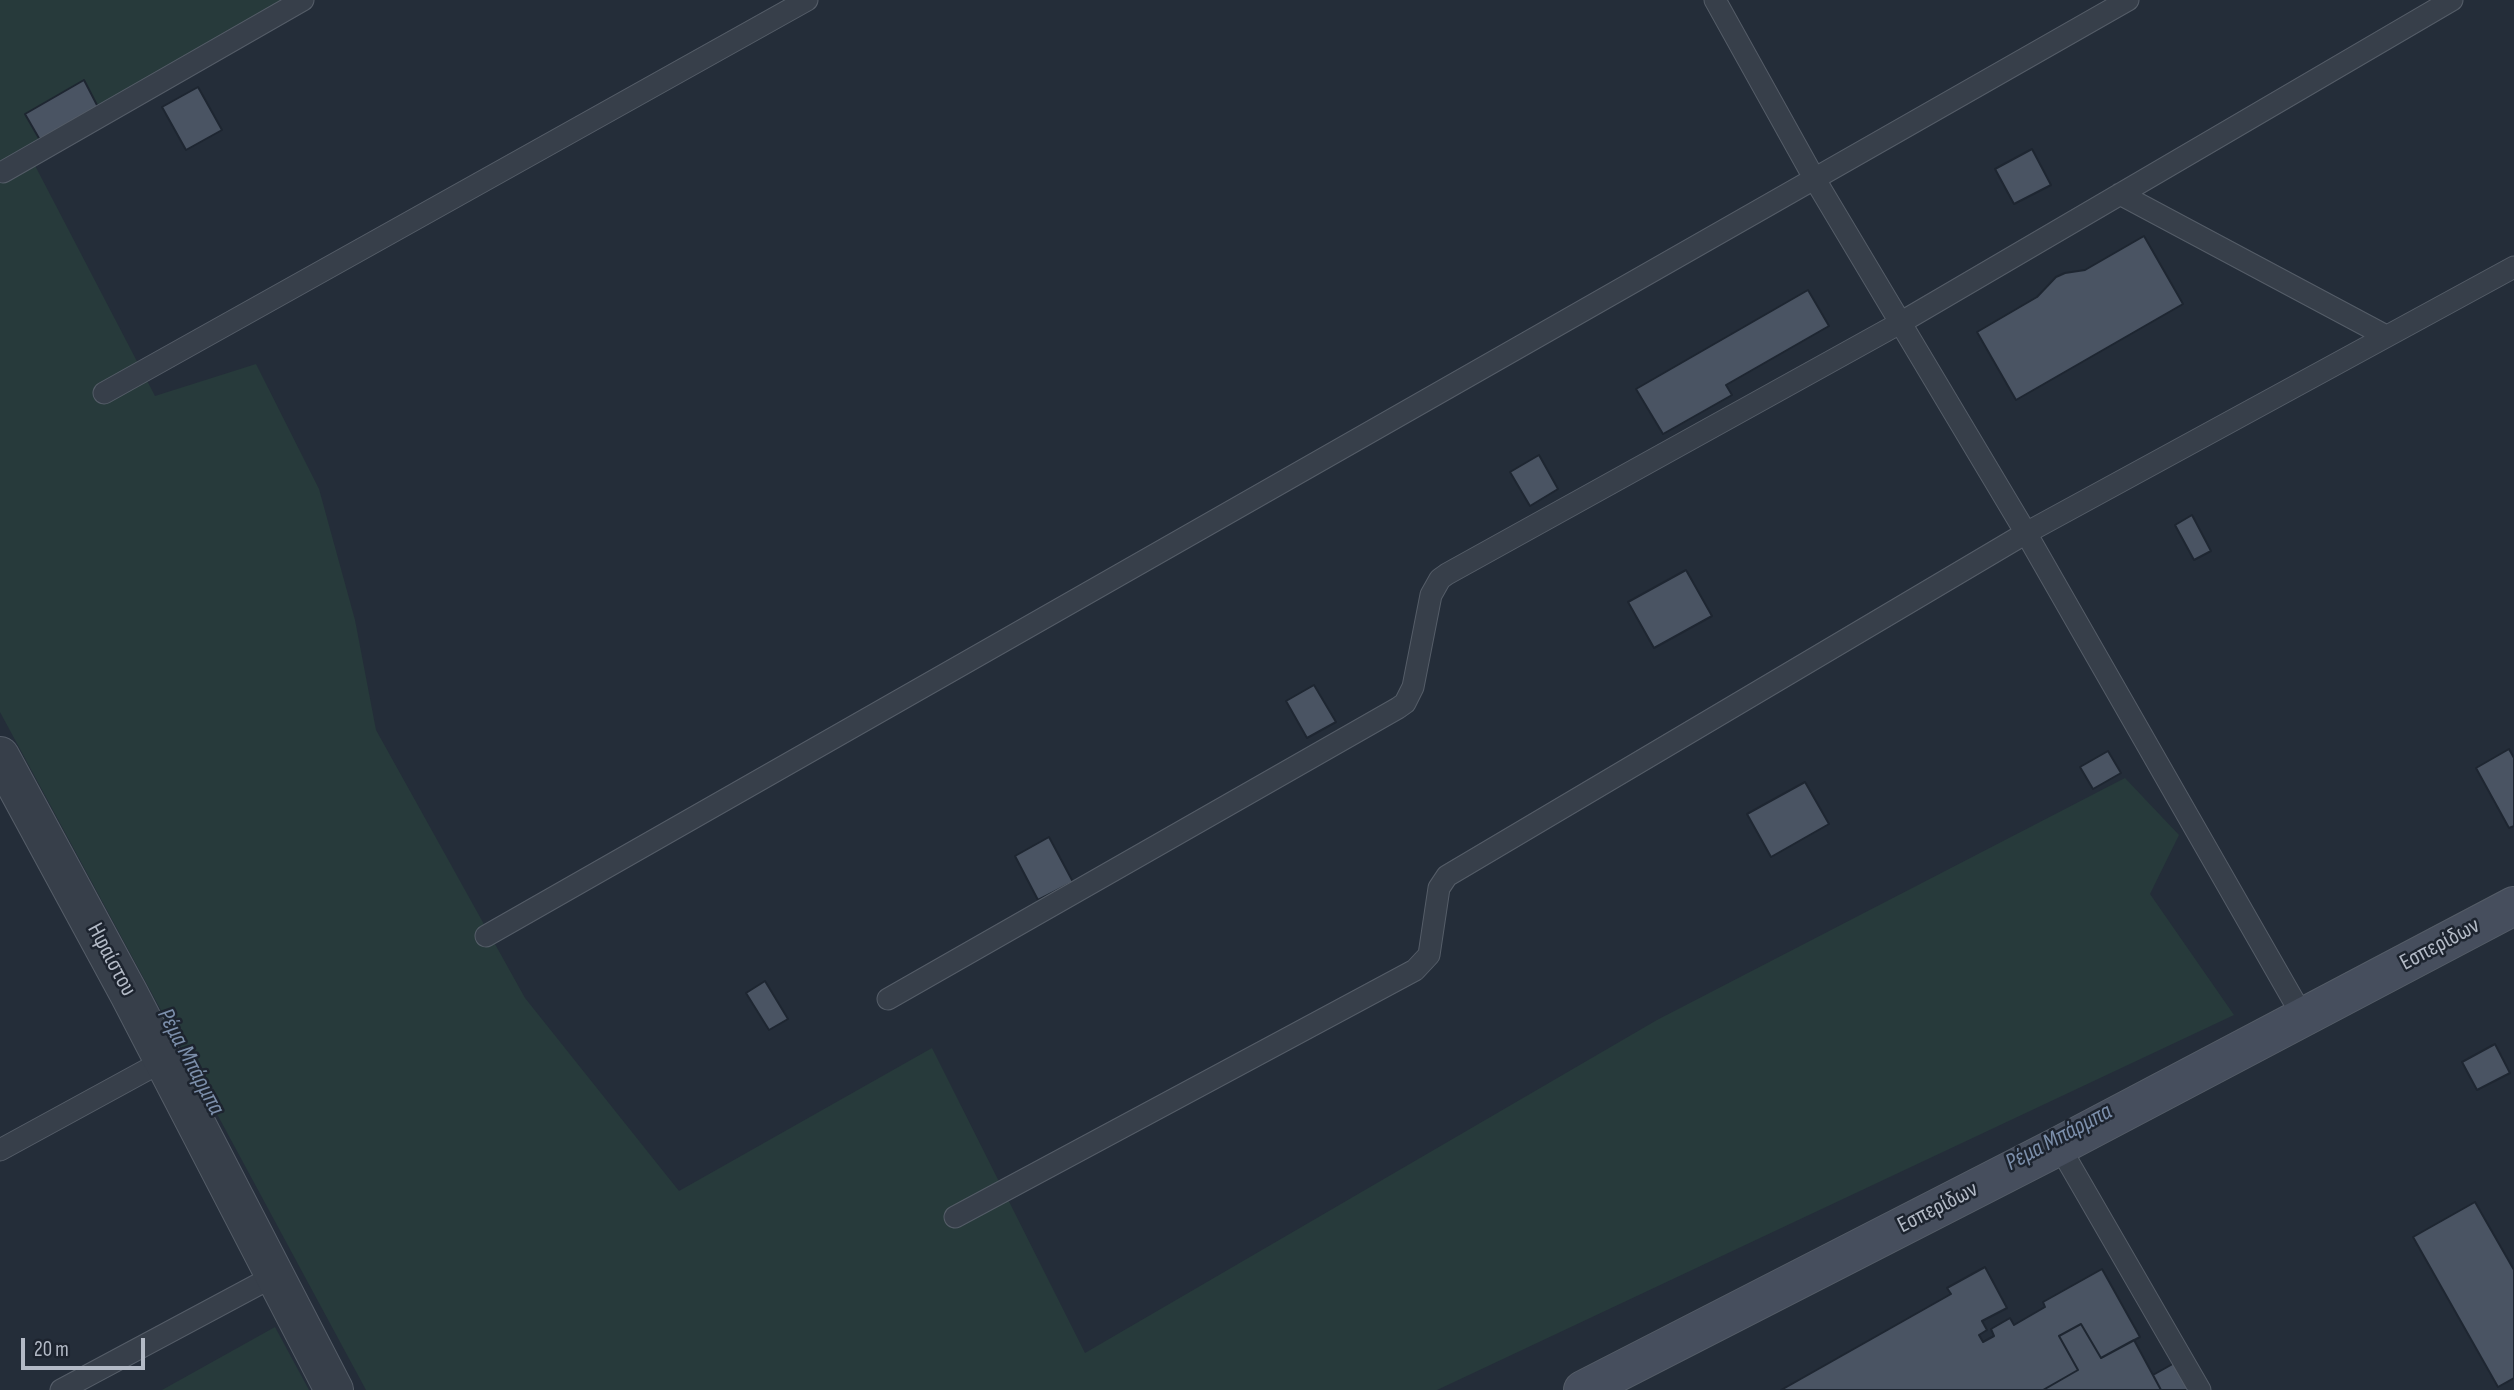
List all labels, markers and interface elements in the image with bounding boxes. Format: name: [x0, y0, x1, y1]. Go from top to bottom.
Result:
street label: Εσπερίδων: [2396, 913, 2484, 977]
street label: Ηφαίστου: [80, 919, 142, 1001]
water label: Ρέμα Μπάρμπα: [150, 1004, 230, 1120]
water label: Ρέμα Μπάρμπα: [2001, 1098, 2117, 1178]
street label: Εσπερίδων: [1893, 1176, 1983, 1240]
scale bar: [24, 1324, 149, 1368]
text: 20 m: [34, 1337, 69, 1362]

